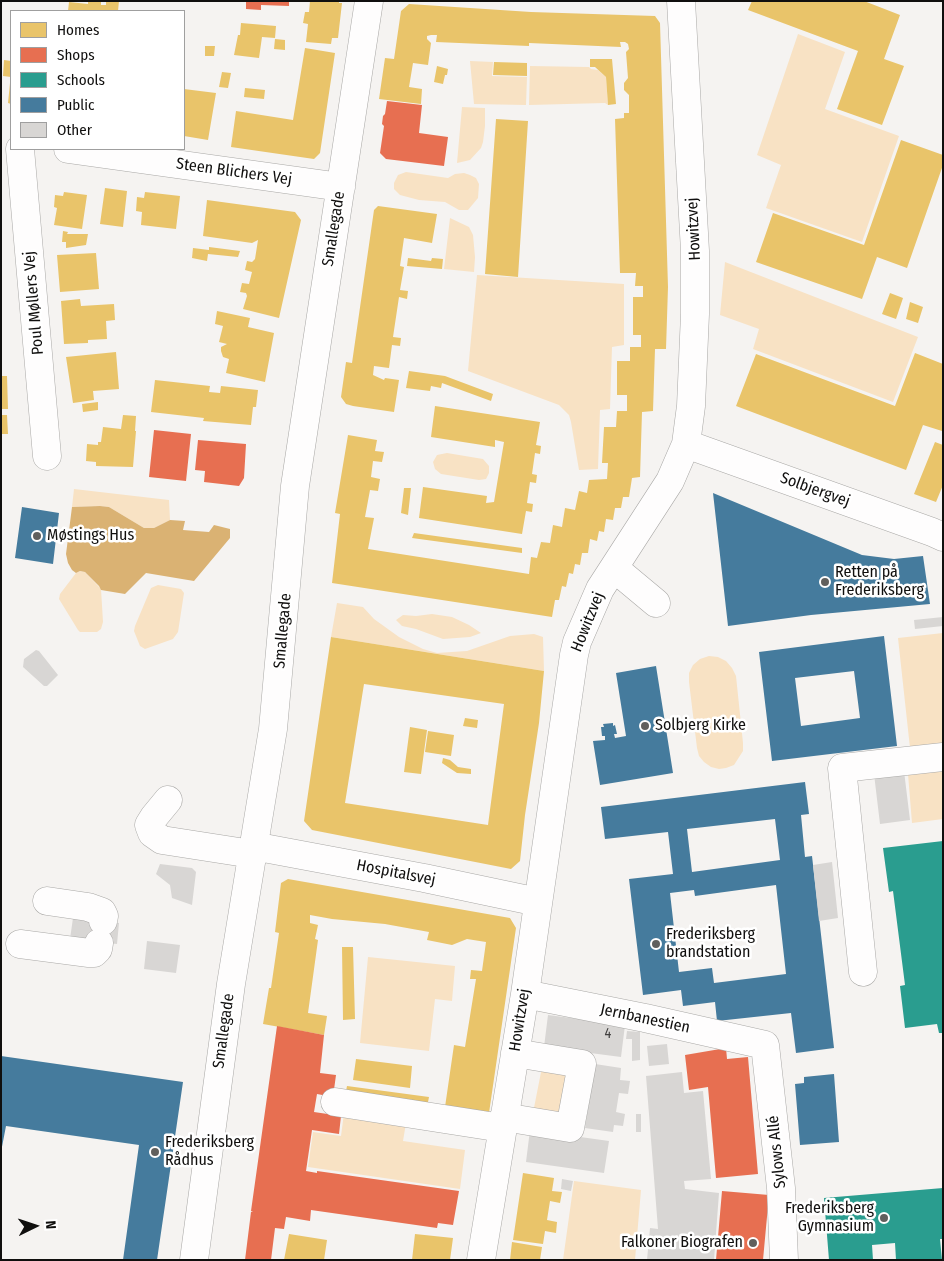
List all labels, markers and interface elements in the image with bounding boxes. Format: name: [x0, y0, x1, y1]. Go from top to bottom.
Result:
legend: [10, 10, 185, 150]
text: Homes: [57, 21, 99, 39]
text: Shops: [57, 46, 95, 64]
text: Schools: [57, 71, 105, 89]
text: Public: [57, 96, 94, 114]
text: Other: [57, 121, 92, 139]
street label: Steen Blichers Vej: [175, 154, 293, 190]
street label: Smallegade: [319, 190, 349, 268]
street label: Howitzvej: [683, 197, 705, 261]
street label: Poul Møllers Vej: [20, 250, 48, 356]
street label: Solbjergvej: [777, 469, 853, 511]
place label: Møstings Hus: [47, 526, 134, 546]
marker: Møstings Hus: [31, 530, 43, 542]
place label: Retten på Frederiksberg: [835, 563, 924, 601]
marker: Retten på Frederiksberg: [819, 576, 831, 588]
street label: Howitzvej: [567, 589, 609, 655]
street label: Smallegade: [270, 592, 296, 670]
place label: Solbjerg Kirke: [655, 716, 746, 736]
marker: Solbjerg Kirke: [639, 720, 651, 732]
street label: Hospitalsvej: [355, 856, 437, 890]
place label: Frederiksberg brandstation: [666, 925, 755, 963]
marker: Frederiksberg brandstation: [650, 938, 662, 950]
street label: Howitzvej: [506, 987, 534, 1053]
street label: Smallegade: [209, 992, 239, 1070]
street label: Jernbanestien: [598, 1000, 692, 1038]
house number: 4: [605, 1026, 611, 1042]
street label: Sylows Allé: [764, 1115, 790, 1189]
place label: Frederiksberg Rådhus: [165, 1133, 254, 1171]
marker: Frederiksberg Rådhus: [149, 1146, 161, 1158]
place label: Frederiksberg Gymnasium: [785, 1199, 874, 1237]
north arrow: [10, 1201, 60, 1251]
marker: Frederiksberg Gymnasium: [878, 1212, 890, 1224]
text: N: [42, 1220, 59, 1230]
place label: Falkoner Biografen: [621, 1233, 743, 1253]
marker: Falkoner Biografen: [747, 1237, 759, 1249]

